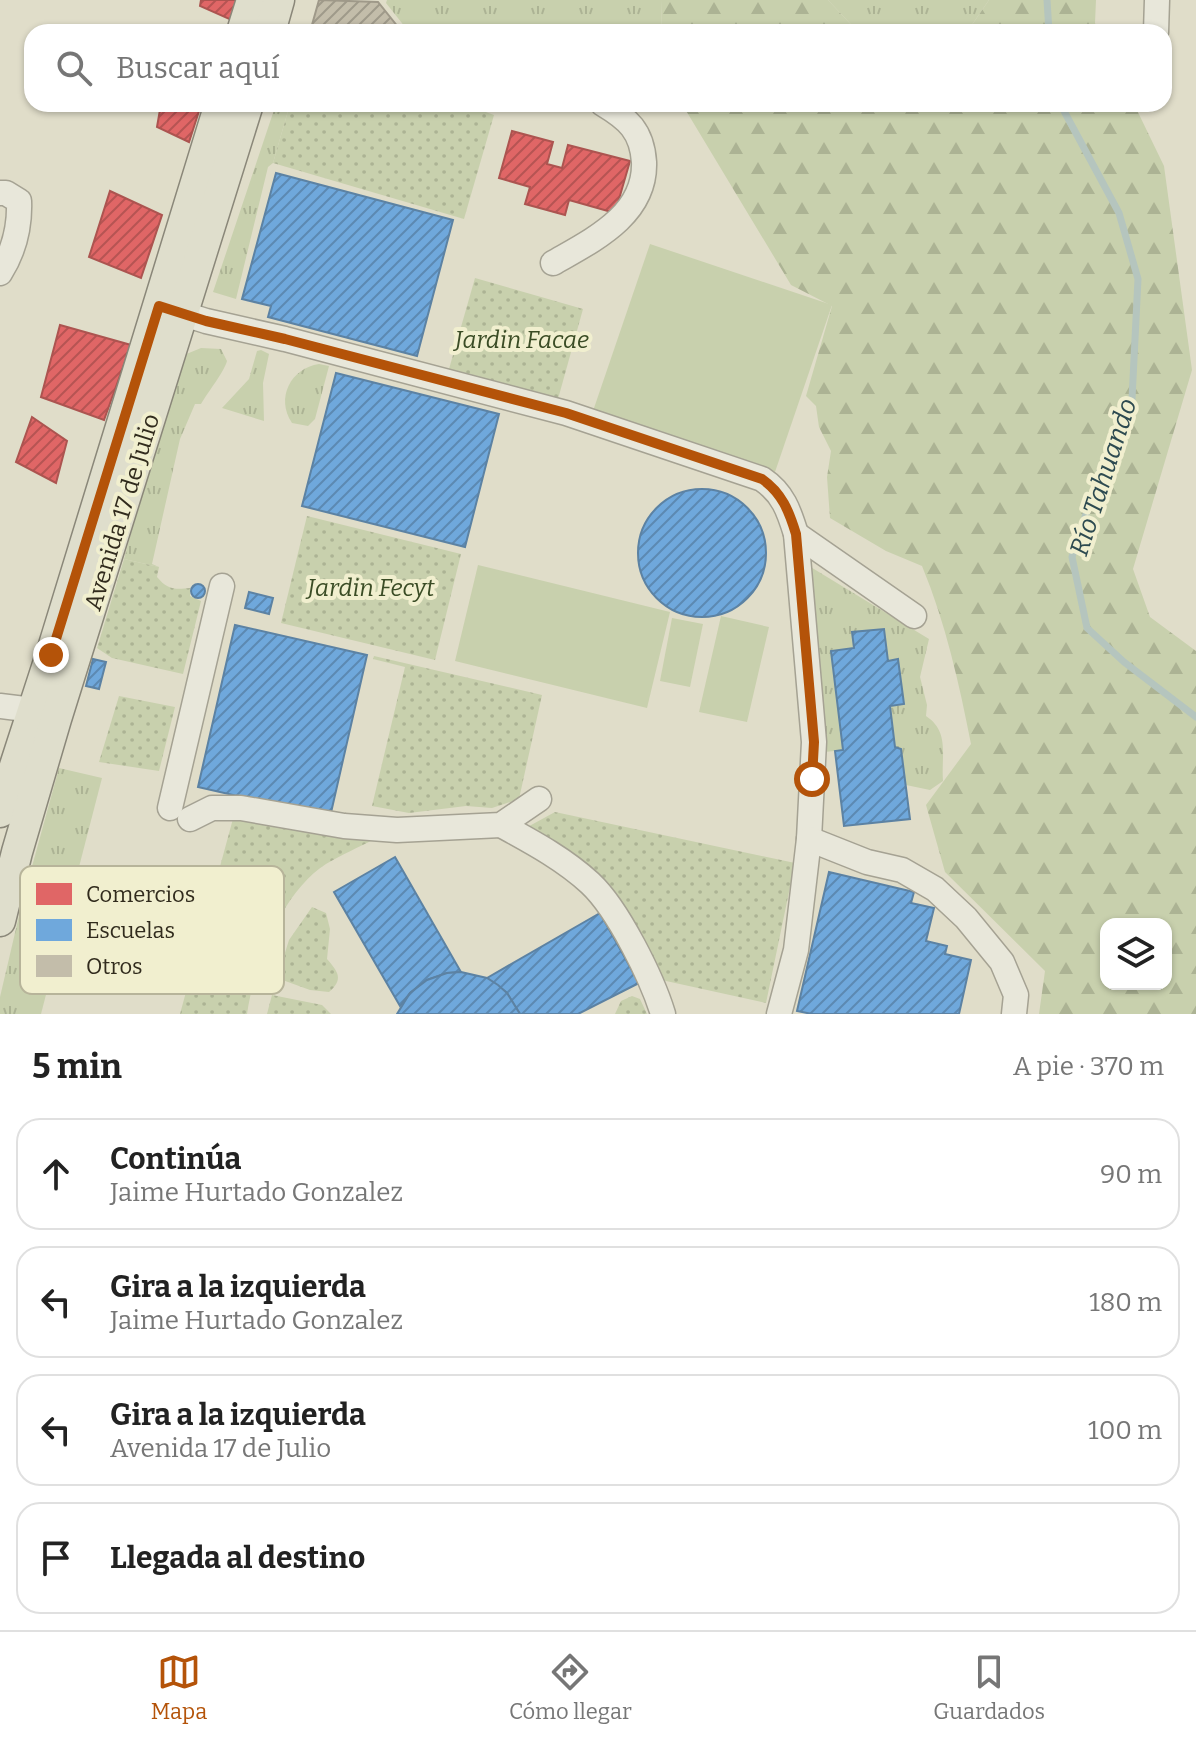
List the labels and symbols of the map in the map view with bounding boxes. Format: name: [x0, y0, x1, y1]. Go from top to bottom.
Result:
park label: Jardin Facae: [453, 326, 589, 354]
water label: Río Tahuando: [1063, 395, 1143, 560]
street label: Avenida 17 de Julio: [79, 410, 165, 614]
park label: Jardin Fecyt: [305, 574, 435, 602]
route end: [33, 637, 69, 673]
route start: [794, 761, 830, 797]
legend: [20, 866, 284, 994]
text: Comercios: [86, 881, 195, 908]
text: Escuelas: [86, 917, 175, 944]
text: Otros: [86, 953, 143, 980]

